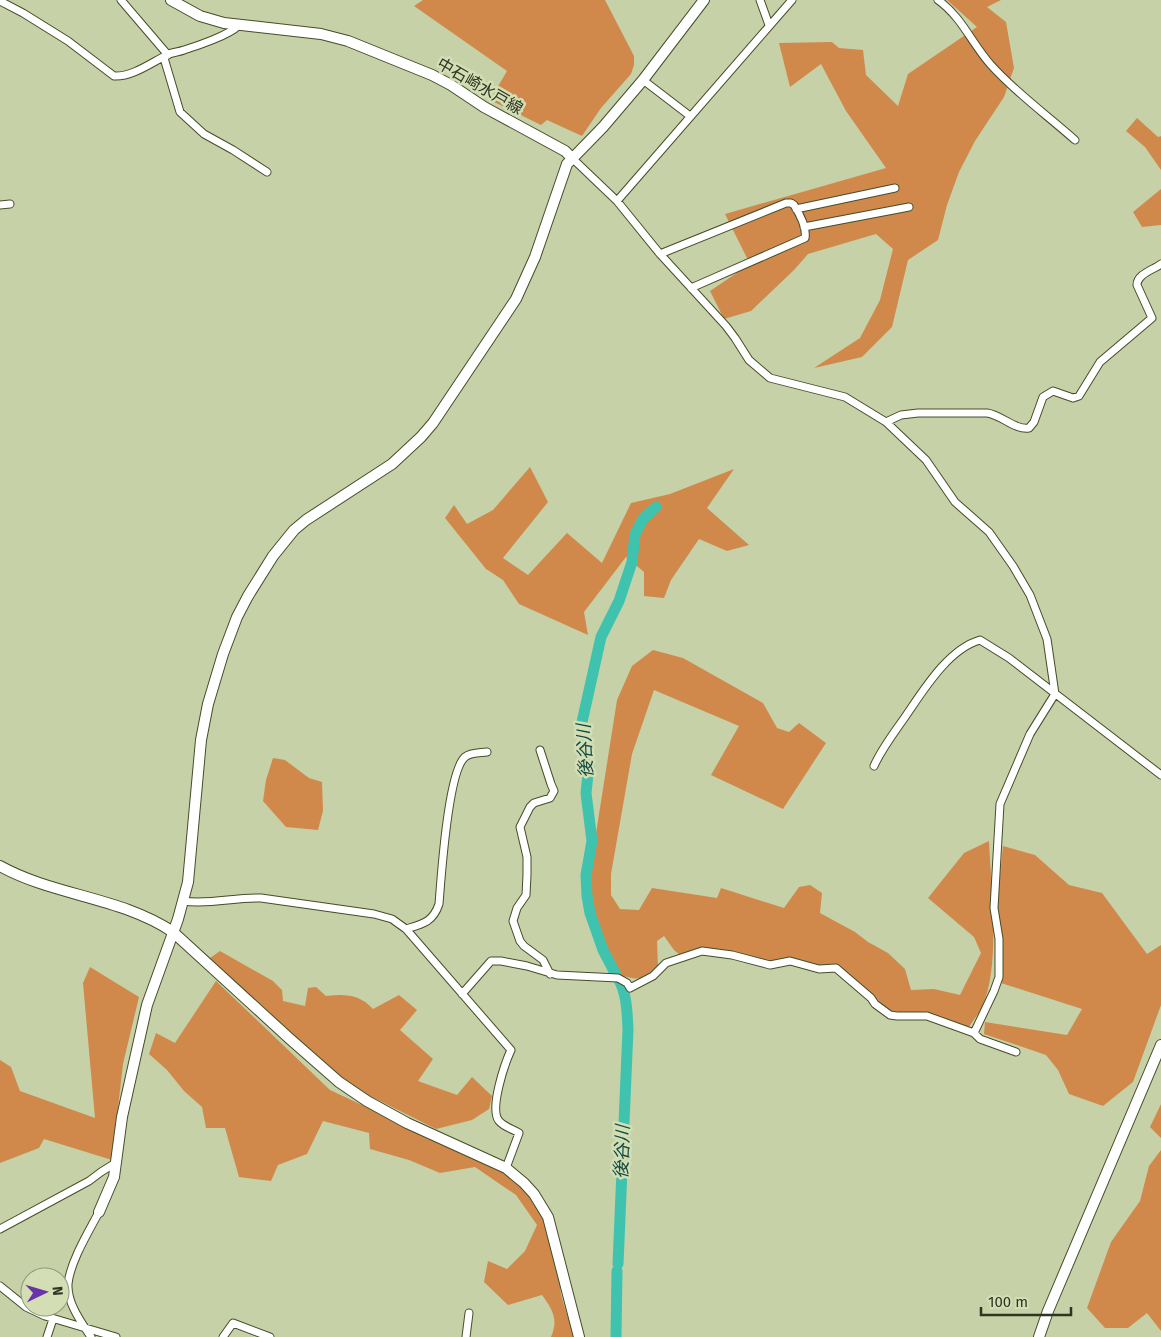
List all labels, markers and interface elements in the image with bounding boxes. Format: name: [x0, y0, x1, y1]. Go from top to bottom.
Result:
street label: 中石崎水戸線: [434, 54, 526, 118]
water label: 後谷川: [572, 721, 597, 779]
water label: 後谷川: [610, 1123, 634, 1179]
north arrow: [20, 1267, 70, 1317]
scale bar: [981, 1284, 1071, 1316]
text: N: [49, 1286, 66, 1296]
text: 100 m: [988, 1293, 1028, 1311]

